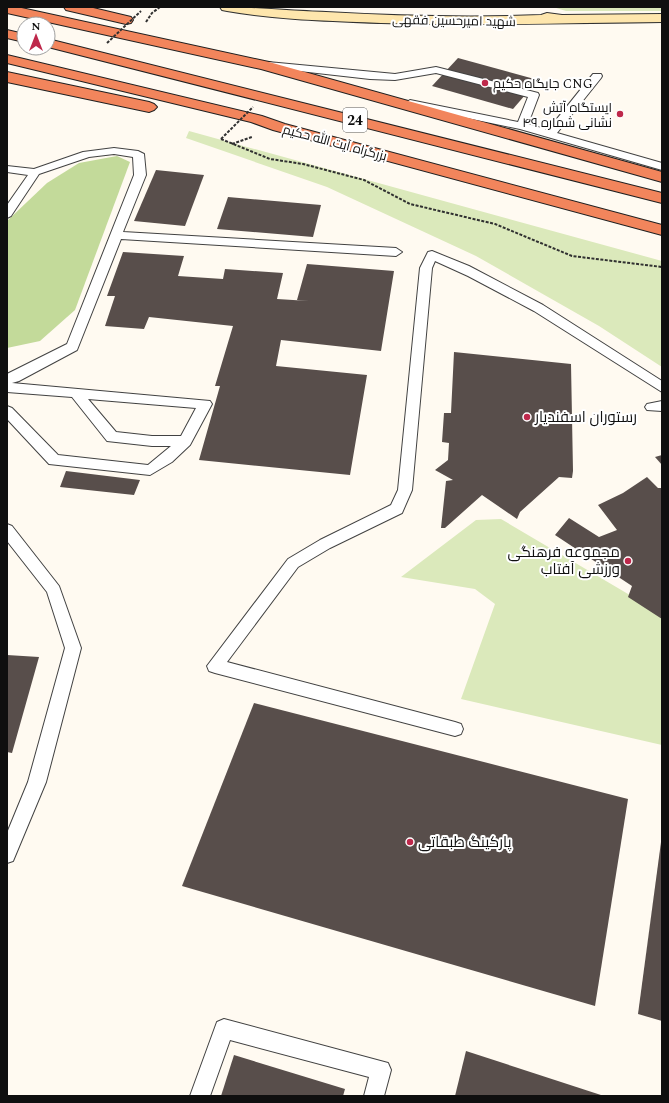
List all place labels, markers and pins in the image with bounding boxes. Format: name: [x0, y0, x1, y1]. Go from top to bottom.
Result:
place label: جایگاه حکیم CNG: [493, 74, 593, 94]
marker: جایگاه حکیم CNG: [480, 78, 490, 88]
place label: ایستگاه آتش نشانی شماره ۴۹: [522, 98, 612, 133]
marker: ایستگاه آتش نشانی شماره ۴۹: [615, 109, 625, 119]
place label: رستوران اسفندیار: [534, 406, 637, 429]
marker: رستوران اسفندیار: [522, 412, 532, 422]
place label: مجموعه فرهنگی ورزشی آفتاب: [507, 541, 620, 581]
marker: مجموعه فرهنگی ورزشی آفتاب: [623, 556, 633, 566]
place label: پارکینگ طبقاتی: [418, 831, 511, 854]
marker: پارکینگ طبقاتی: [405, 837, 415, 847]

